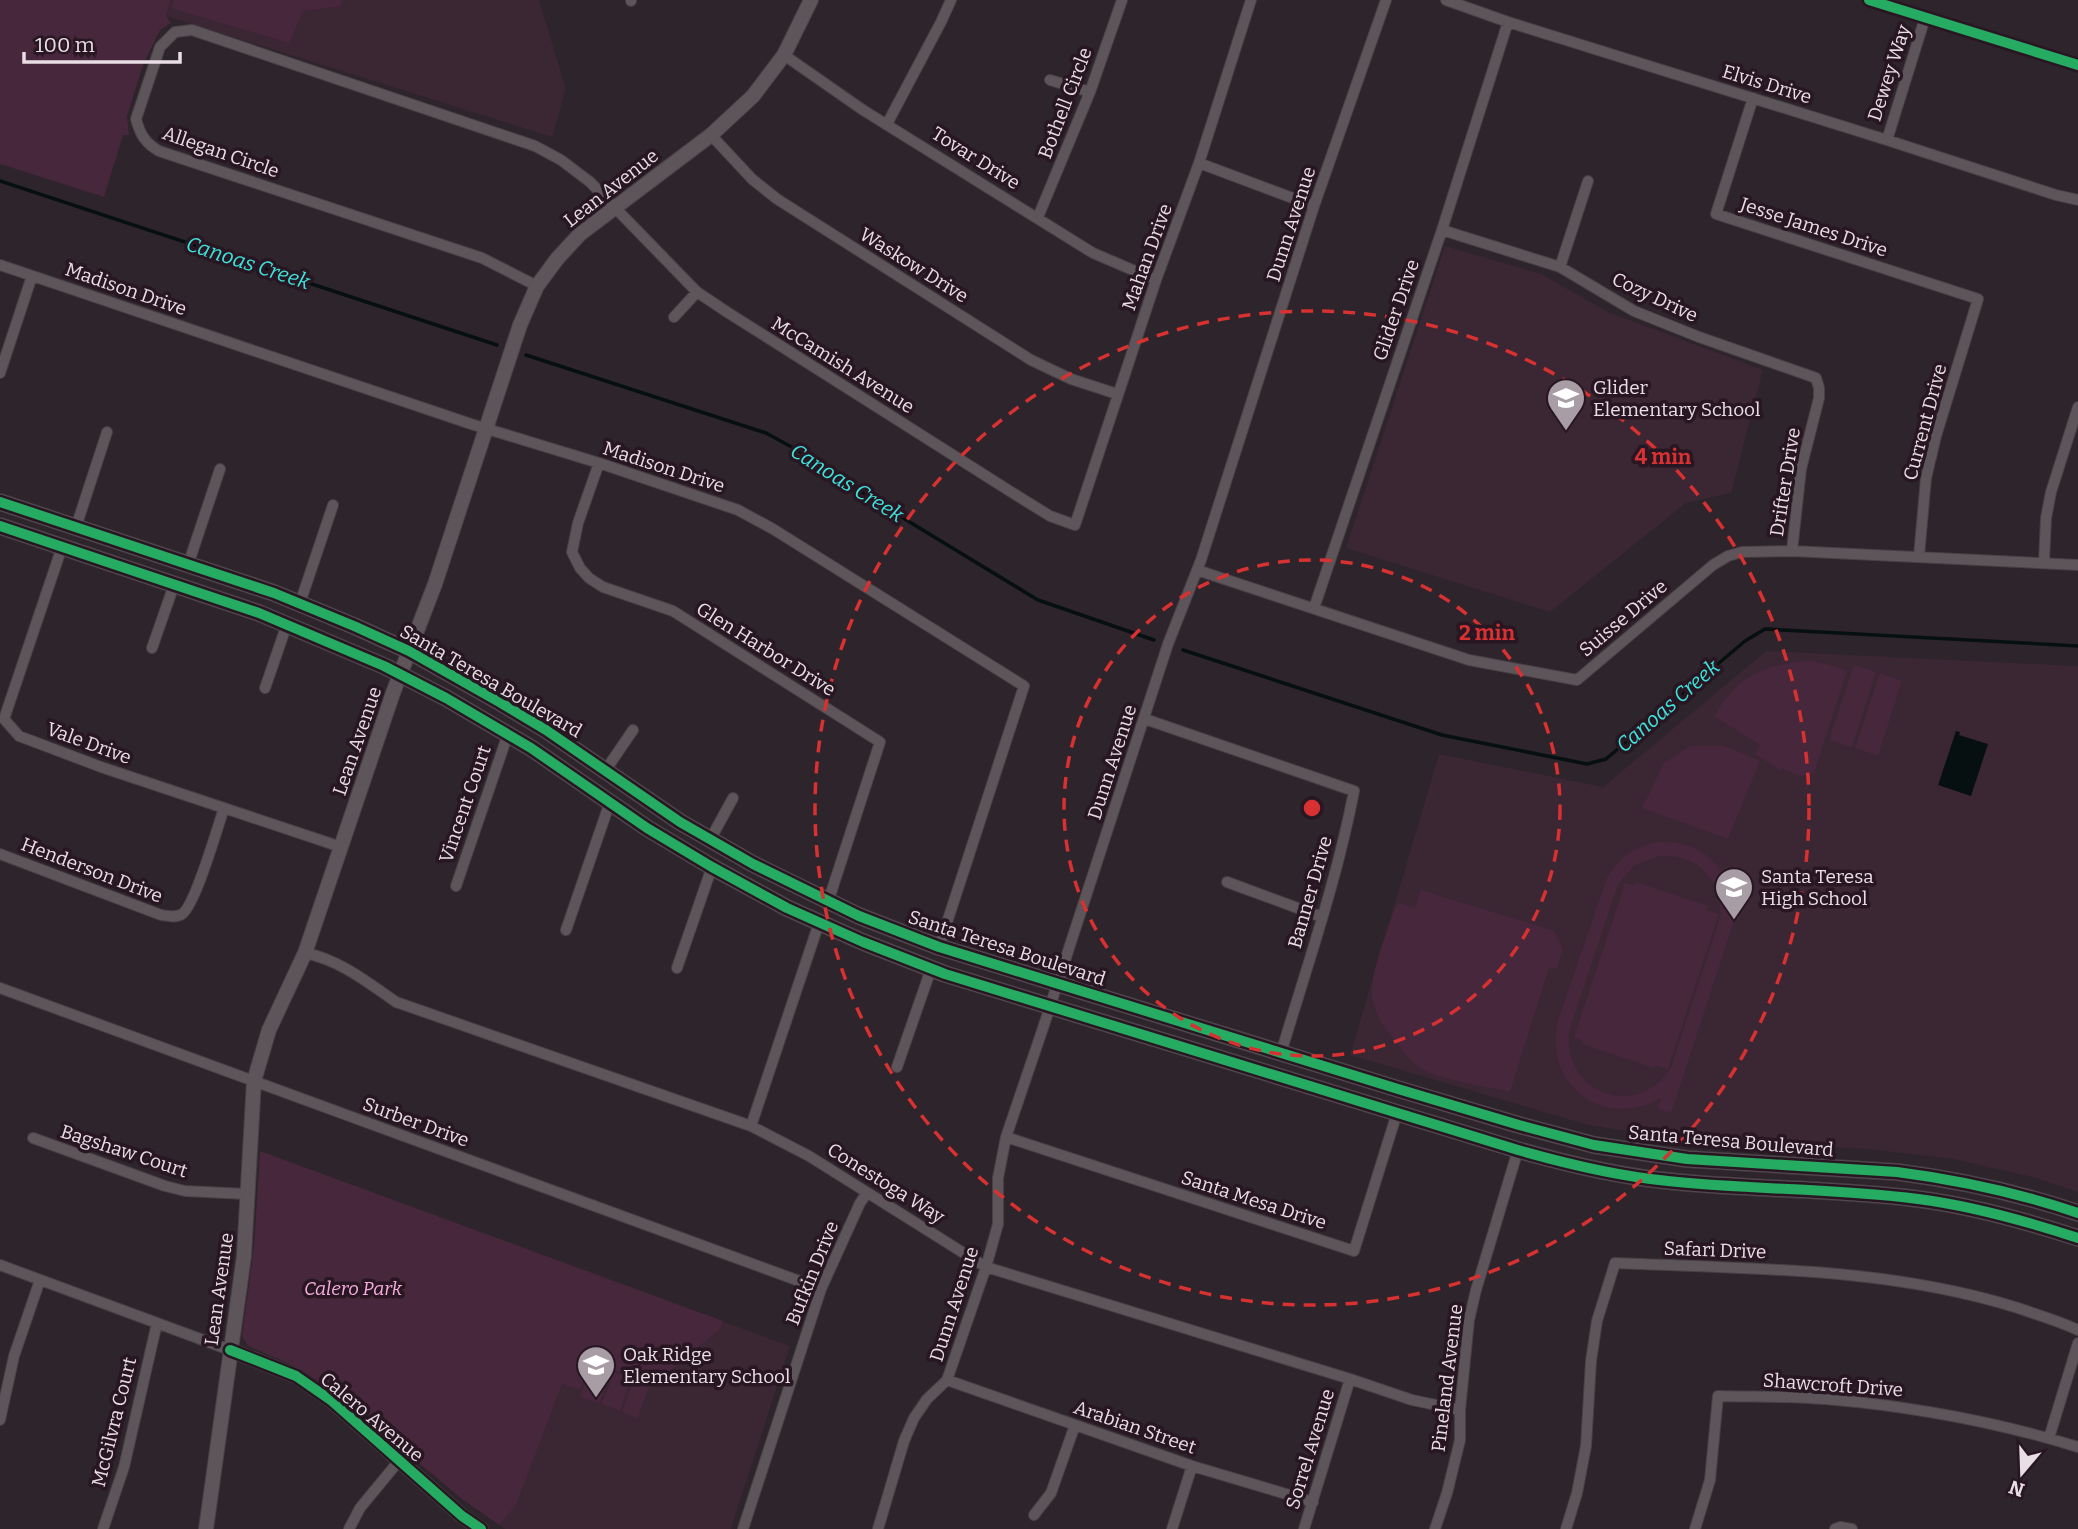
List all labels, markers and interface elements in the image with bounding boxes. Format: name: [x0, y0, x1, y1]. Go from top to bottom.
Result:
scale bar: [24, 21, 180, 65]
street label: Dewey Way: [1863, 21, 1916, 124]
text: 100 m: [35, 32, 95, 58]
street label: Bothell Circle: [1033, 44, 1097, 162]
street label: Elvis Drive: [1720, 60, 1814, 108]
street label: Allegan Circle: [160, 121, 282, 183]
street label: Tovar Drive: [928, 122, 1024, 194]
street label: Lean Avenue: [559, 144, 663, 232]
street label: Dunn Avenue: [1262, 163, 1320, 285]
street label: Jesse James Drive: [1737, 192, 1890, 262]
street label: Mahan Drive: [1117, 201, 1177, 313]
street label: Waskow Drive: [855, 222, 973, 308]
water label: Canoas Creek: [183, 231, 314, 295]
street label: Glider Drive: [1368, 256, 1424, 364]
street label: Madison Drive: [62, 258, 190, 320]
street label: Cozy Drive: [1608, 267, 1702, 327]
street label: McCamish Avenue: [767, 312, 919, 418]
street label: Current Drive: [1898, 361, 1952, 483]
place label: Glider Elementary School: [1593, 376, 1760, 421]
school or university icon: Glider Elementary School: [1545, 377, 1587, 432]
street label: Drifter Drive: [1765, 426, 1805, 538]
street label: Madison Drive: [600, 437, 728, 497]
water label: Canoas Creek: [786, 438, 909, 528]
text: 4 min: [1635, 444, 1692, 470]
street label: Suisse Drive: [1574, 575, 1672, 661]
street label: Glen Harbor Drive: [692, 597, 840, 701]
street label: Santa Teresa Boulevard: [396, 620, 586, 742]
text: 2 min: [1459, 620, 1515, 646]
water label: Canoas Creek: [1611, 654, 1726, 758]
street label: Lean Avenue: [328, 684, 386, 798]
street label: Dunn Avenue: [1083, 701, 1141, 823]
street label: Vale Drive: [44, 717, 134, 769]
street label: Vincent Court: [434, 742, 496, 866]
centre of rings: [1300, 796, 1324, 820]
street label: Henderson Drive: [18, 832, 166, 908]
street label: Banner Drive: [1283, 833, 1337, 951]
place label: Santa Teresa High School: [1761, 865, 1874, 910]
school or university icon: Santa Teresa High School: [1713, 866, 1755, 921]
street label: Santa Teresa Boulevard: [906, 905, 1108, 991]
street label: Surber Drive: [360, 1092, 472, 1152]
street label: Bagshaw Court: [58, 1120, 191, 1182]
street label: Santa Teresa Boulevard: [1627, 1121, 1835, 1161]
street label: Conestoga Way: [823, 1138, 950, 1229]
street label: Santa Mesa Drive: [1178, 1166, 1330, 1234]
street label: Bufkin Drive: [781, 1218, 843, 1328]
street label: Lean Avenue: [200, 1231, 238, 1347]
street label: Safari Drive: [1663, 1237, 1767, 1263]
street label: Dunn Avenue: [925, 1243, 983, 1365]
park label: Calero Park: [304, 1277, 403, 1300]
street label: Pineland Avenue: [1427, 1303, 1467, 1453]
place label: Oak Ridge Elementary School: [623, 1343, 790, 1388]
school or university icon: Oak Ridge Elementary School: [575, 1344, 617, 1399]
street label: McGilvra Court: [87, 1355, 141, 1489]
street label: Calero Avenue: [316, 1367, 428, 1467]
street label: Shawcroft Drive: [1762, 1369, 1904, 1401]
street label: Sorrel Avenue: [1281, 1386, 1339, 1512]
street label: Arabian Street: [1071, 1395, 1199, 1459]
north arrow: [1987, 1438, 2057, 1508]
text: N: [2006, 1475, 2027, 1502]

